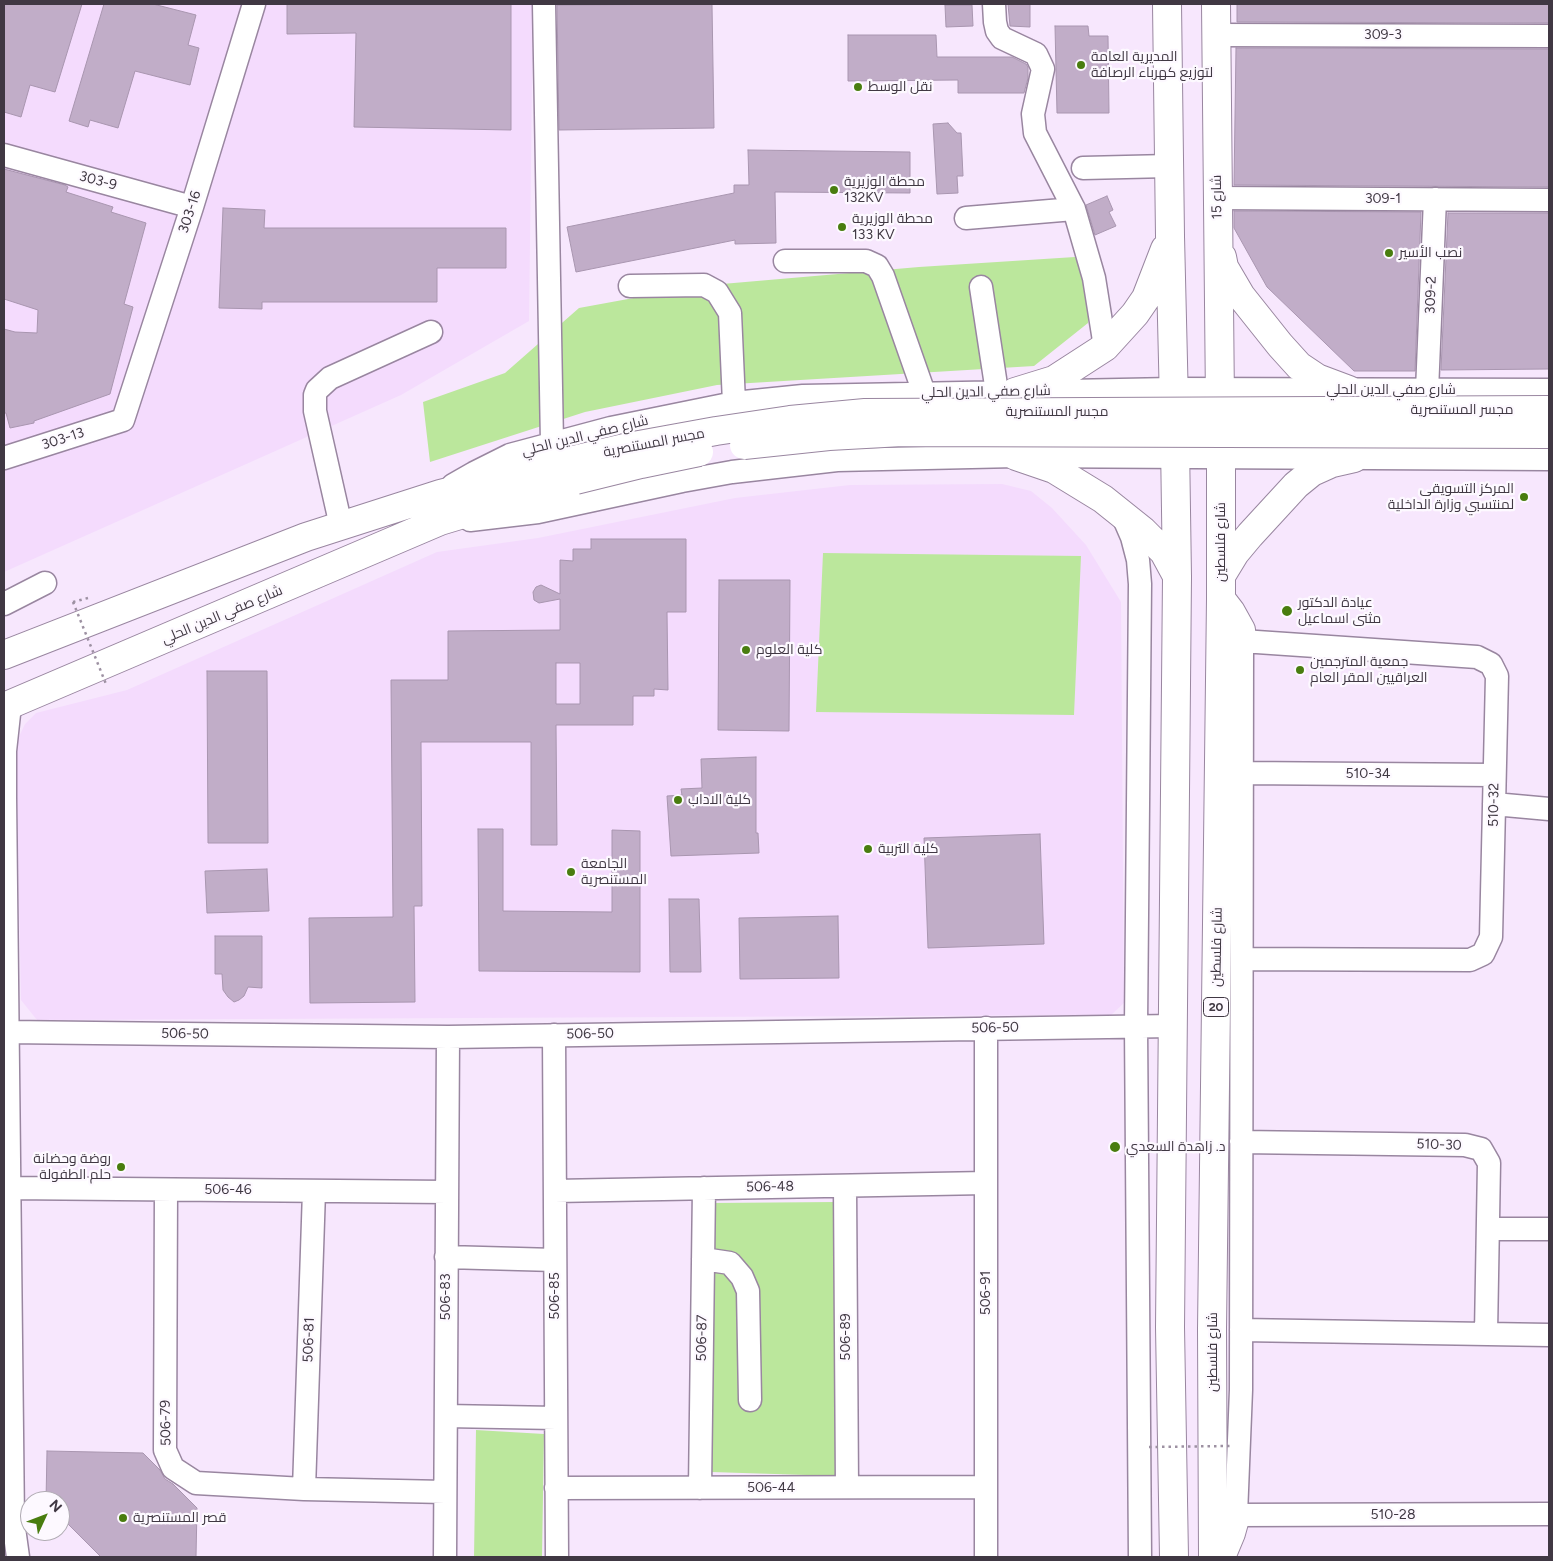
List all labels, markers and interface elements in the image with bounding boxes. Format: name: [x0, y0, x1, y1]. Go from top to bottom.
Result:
street label: 309-3: [1364, 27, 1402, 43]
place label: المديرية العامة لتوزيع كهرباء الرصافة: [1091, 49, 1213, 82]
marker: المديرية العامة لتوزيع كهرباء الرصافة: [1075, 59, 1087, 71]
place label: نقل الوسط: [868, 79, 932, 95]
marker: نقل الوسط: [852, 81, 864, 93]
street label: 303-9: [77, 168, 119, 194]
place label: محطة الوزيرية 132KV: [844, 174, 925, 206]
street label: شارع 15: [1208, 175, 1226, 219]
marker: محطة الوزيرية 132KV: [828, 184, 840, 196]
street label: 303-16: [175, 189, 205, 235]
street label: 309-1: [1365, 191, 1401, 207]
place label: محطة الوزيرية 133 KV: [852, 211, 933, 243]
marker: محطة الوزيرية 133 KV: [836, 221, 848, 233]
place label: نصب الأسير: [1399, 245, 1462, 261]
marker: نصب الأسير: [1383, 247, 1395, 259]
street label: 309-2: [1422, 276, 1440, 314]
street label: شارع صفي الدين الحلي: [921, 382, 1051, 402]
street label: شارع صفي الدين الحلي: [1326, 382, 1456, 398]
street label: مجسر المستنصرية: [1411, 402, 1513, 418]
street label: مجسر المستنصرية: [1006, 404, 1108, 420]
street label: شارع صفي الدين الحلي: [520, 412, 650, 460]
street label: 303-13: [40, 424, 86, 454]
street label: مجسر المستنصرية: [602, 425, 706, 461]
place label: المركز التسويقي لمنتسبي وزارة الداخلية: [1388, 481, 1514, 514]
marker: المركز التسويقي لمنتسبي وزارة الداخلية: [1518, 491, 1530, 503]
street label: شارع فلسطين: [1213, 502, 1229, 582]
street label: شارع صفي الدين الحلي: [159, 582, 285, 648]
place label: عيادة الدكتور مثنى اسماعيل: [1298, 595, 1381, 628]
marker: عيادة الدكتور مثنى اسماعيل: [1280, 604, 1294, 618]
place label: كلية العلوم: [756, 642, 822, 658]
marker: كلية العلوم: [740, 644, 752, 656]
place label: جمعية المترجمين العراقيين المقر العام: [1310, 654, 1428, 686]
marker: جمعية المترجمين العراقيين المقر العام: [1294, 664, 1306, 676]
street label: 510-34: [1346, 766, 1390, 782]
street label: 510-32: [1485, 783, 1503, 827]
place label: كلية الاداب: [688, 792, 751, 808]
marker: كلية الاداب: [672, 794, 684, 806]
place label: كلية التربية: [878, 841, 939, 857]
marker: كلية التربية: [862, 843, 874, 855]
place label: الجامعة المستنصرية: [581, 856, 647, 889]
marker: الجامعة المستنصرية: [565, 866, 577, 878]
street label: شارع فلسطين: [1208, 907, 1226, 987]
road number: 20: [1204, 998, 1228, 1016]
street label: 506-50: [971, 1019, 1019, 1037]
street label: 506-50: [161, 1025, 209, 1043]
street label: 506-50: [566, 1025, 614, 1043]
street label: 510-30: [1416, 1136, 1462, 1154]
place label: د. زاهدة السعدي: [1126, 1139, 1225, 1155]
marker: د. زاهدة السعدي: [1108, 1140, 1122, 1154]
place label: روضة وحضانة حلم الطفولة: [33, 1151, 111, 1184]
marker: روضة وحضانة حلم الطفولة: [115, 1161, 127, 1173]
street label: 506-48: [746, 1178, 794, 1196]
street label: 506-46: [204, 1182, 252, 1198]
street label: 506-91: [978, 1271, 994, 1315]
street label: 506-85: [547, 1272, 563, 1320]
street label: 506-83: [438, 1274, 454, 1320]
street label: شارع فلسطين: [1205, 1312, 1221, 1392]
street label: 506-89: [838, 1313, 854, 1361]
street label: 506-87: [693, 1314, 711, 1362]
street label: 506-81: [300, 1317, 318, 1363]
street label: 506-79: [157, 1400, 175, 1446]
street label: 506-44: [747, 1480, 795, 1496]
north arrow: [20, 1491, 70, 1541]
text: N: [46, 1496, 66, 1516]
street label: 510-28: [1370, 1507, 1416, 1523]
place label: قصر المستنصرية: [133, 1510, 227, 1526]
marker: قصر المستنصرية: [117, 1512, 129, 1524]

